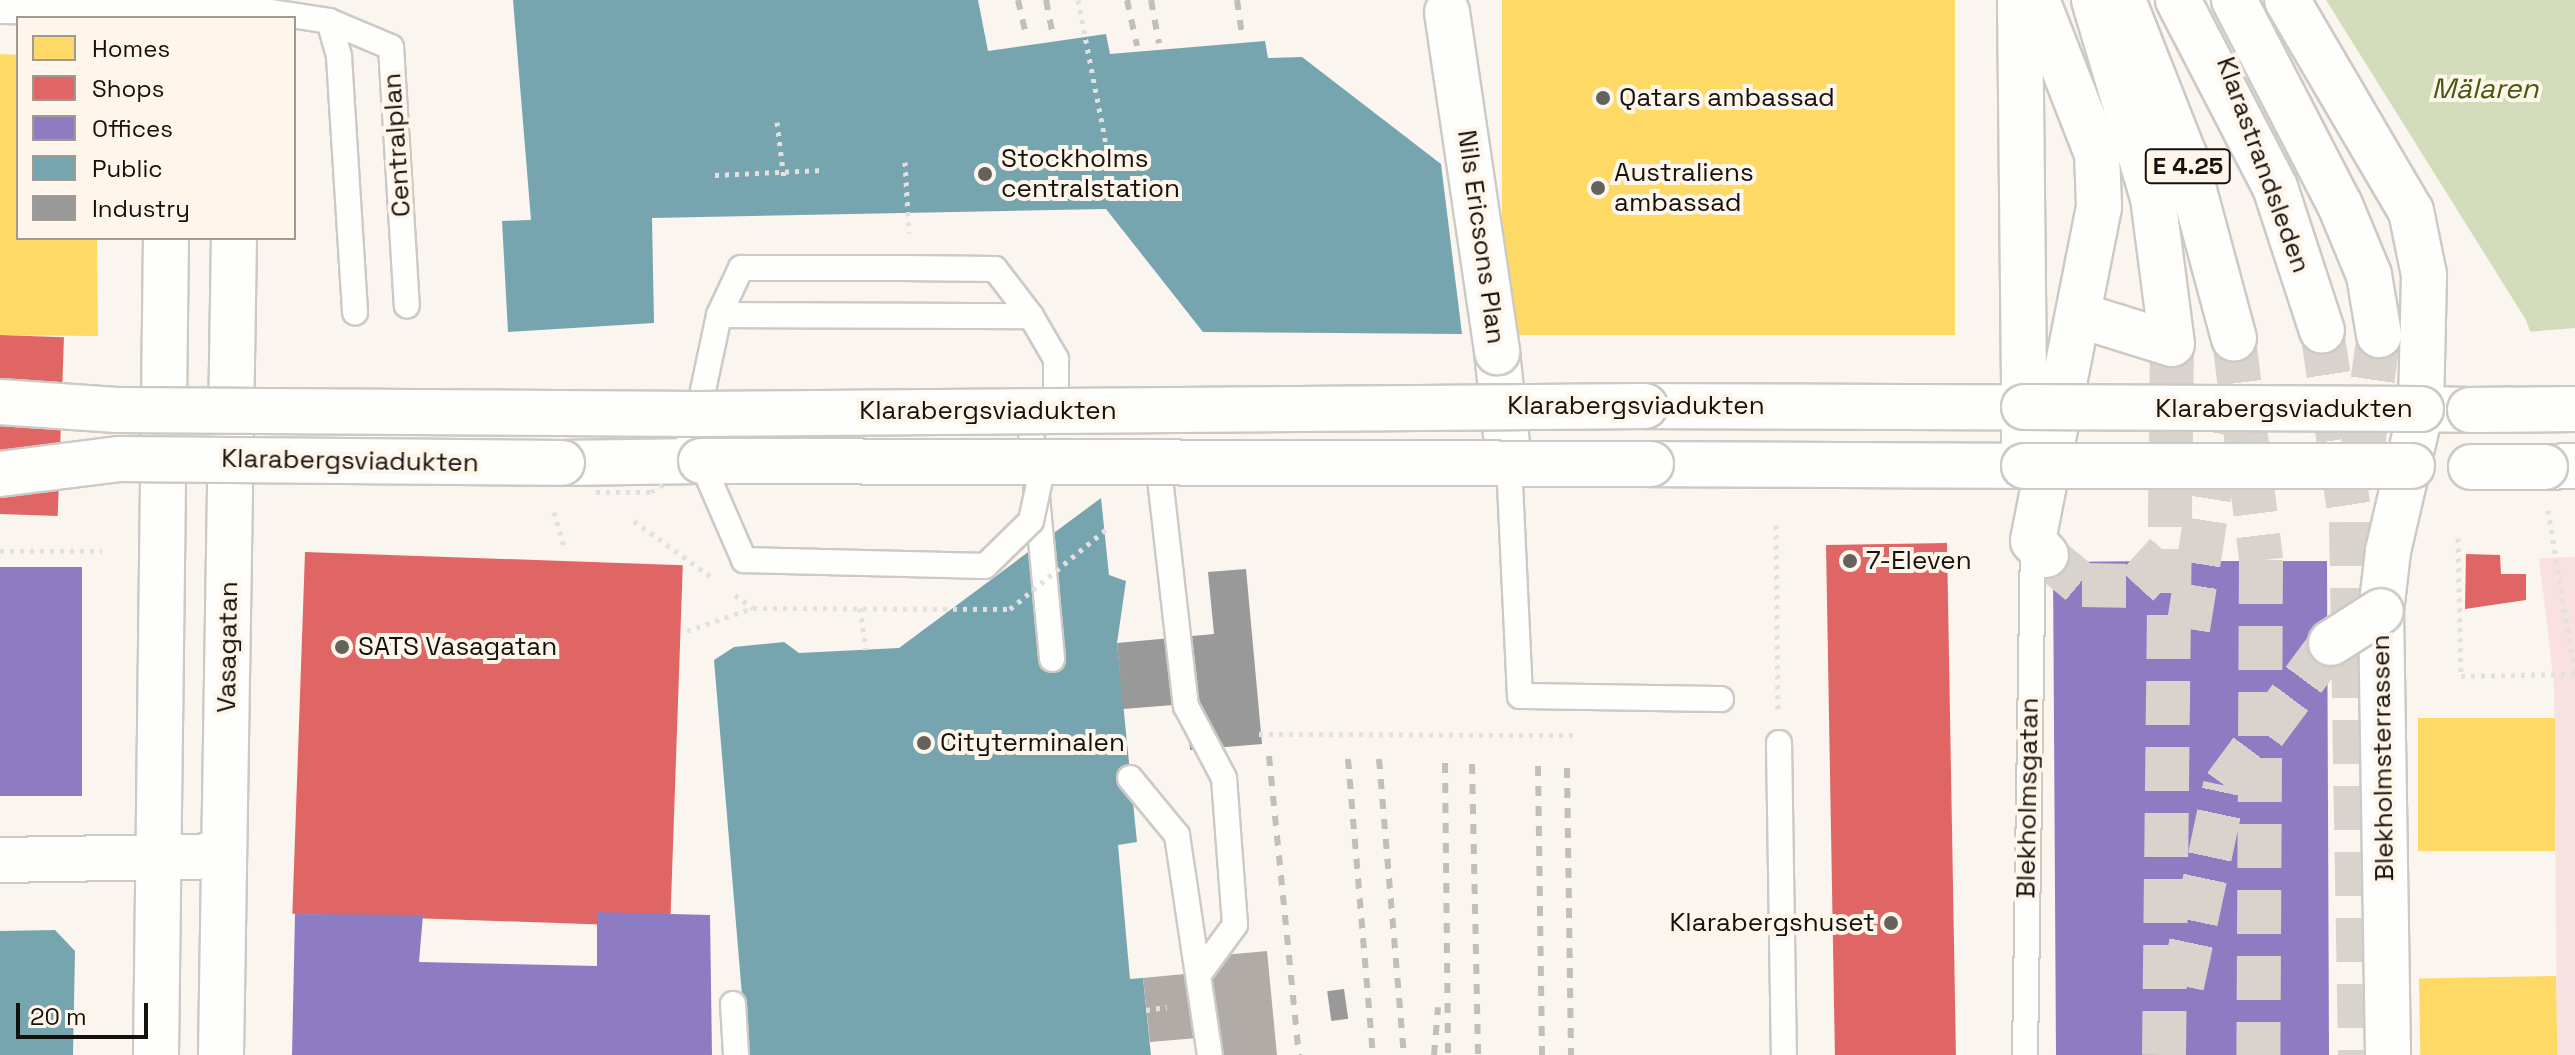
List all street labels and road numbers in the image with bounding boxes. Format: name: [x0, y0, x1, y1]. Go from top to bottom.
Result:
street label: Klarastrandsleden: [2209, 53, 2317, 277]
street label: Centralplan: [376, 72, 418, 218]
street label: Nils Ericsons Plan: [1451, 128, 1511, 346]
road number: E 4.25: [2144, 146, 2232, 186]
street label: Klarabergsviadukten: [1507, 390, 1765, 422]
street label: Klarabergsviadukten: [2155, 393, 2413, 425]
street label: Klarabergsviadukten: [859, 395, 1117, 427]
street label: Klarabergsviadukten: [221, 443, 479, 479]
street label: Vasagatan: [211, 581, 245, 713]
street label: Blekholmsterrassen: [2365, 634, 2401, 882]
street label: Blekholmsgatan: [2011, 697, 2045, 899]

